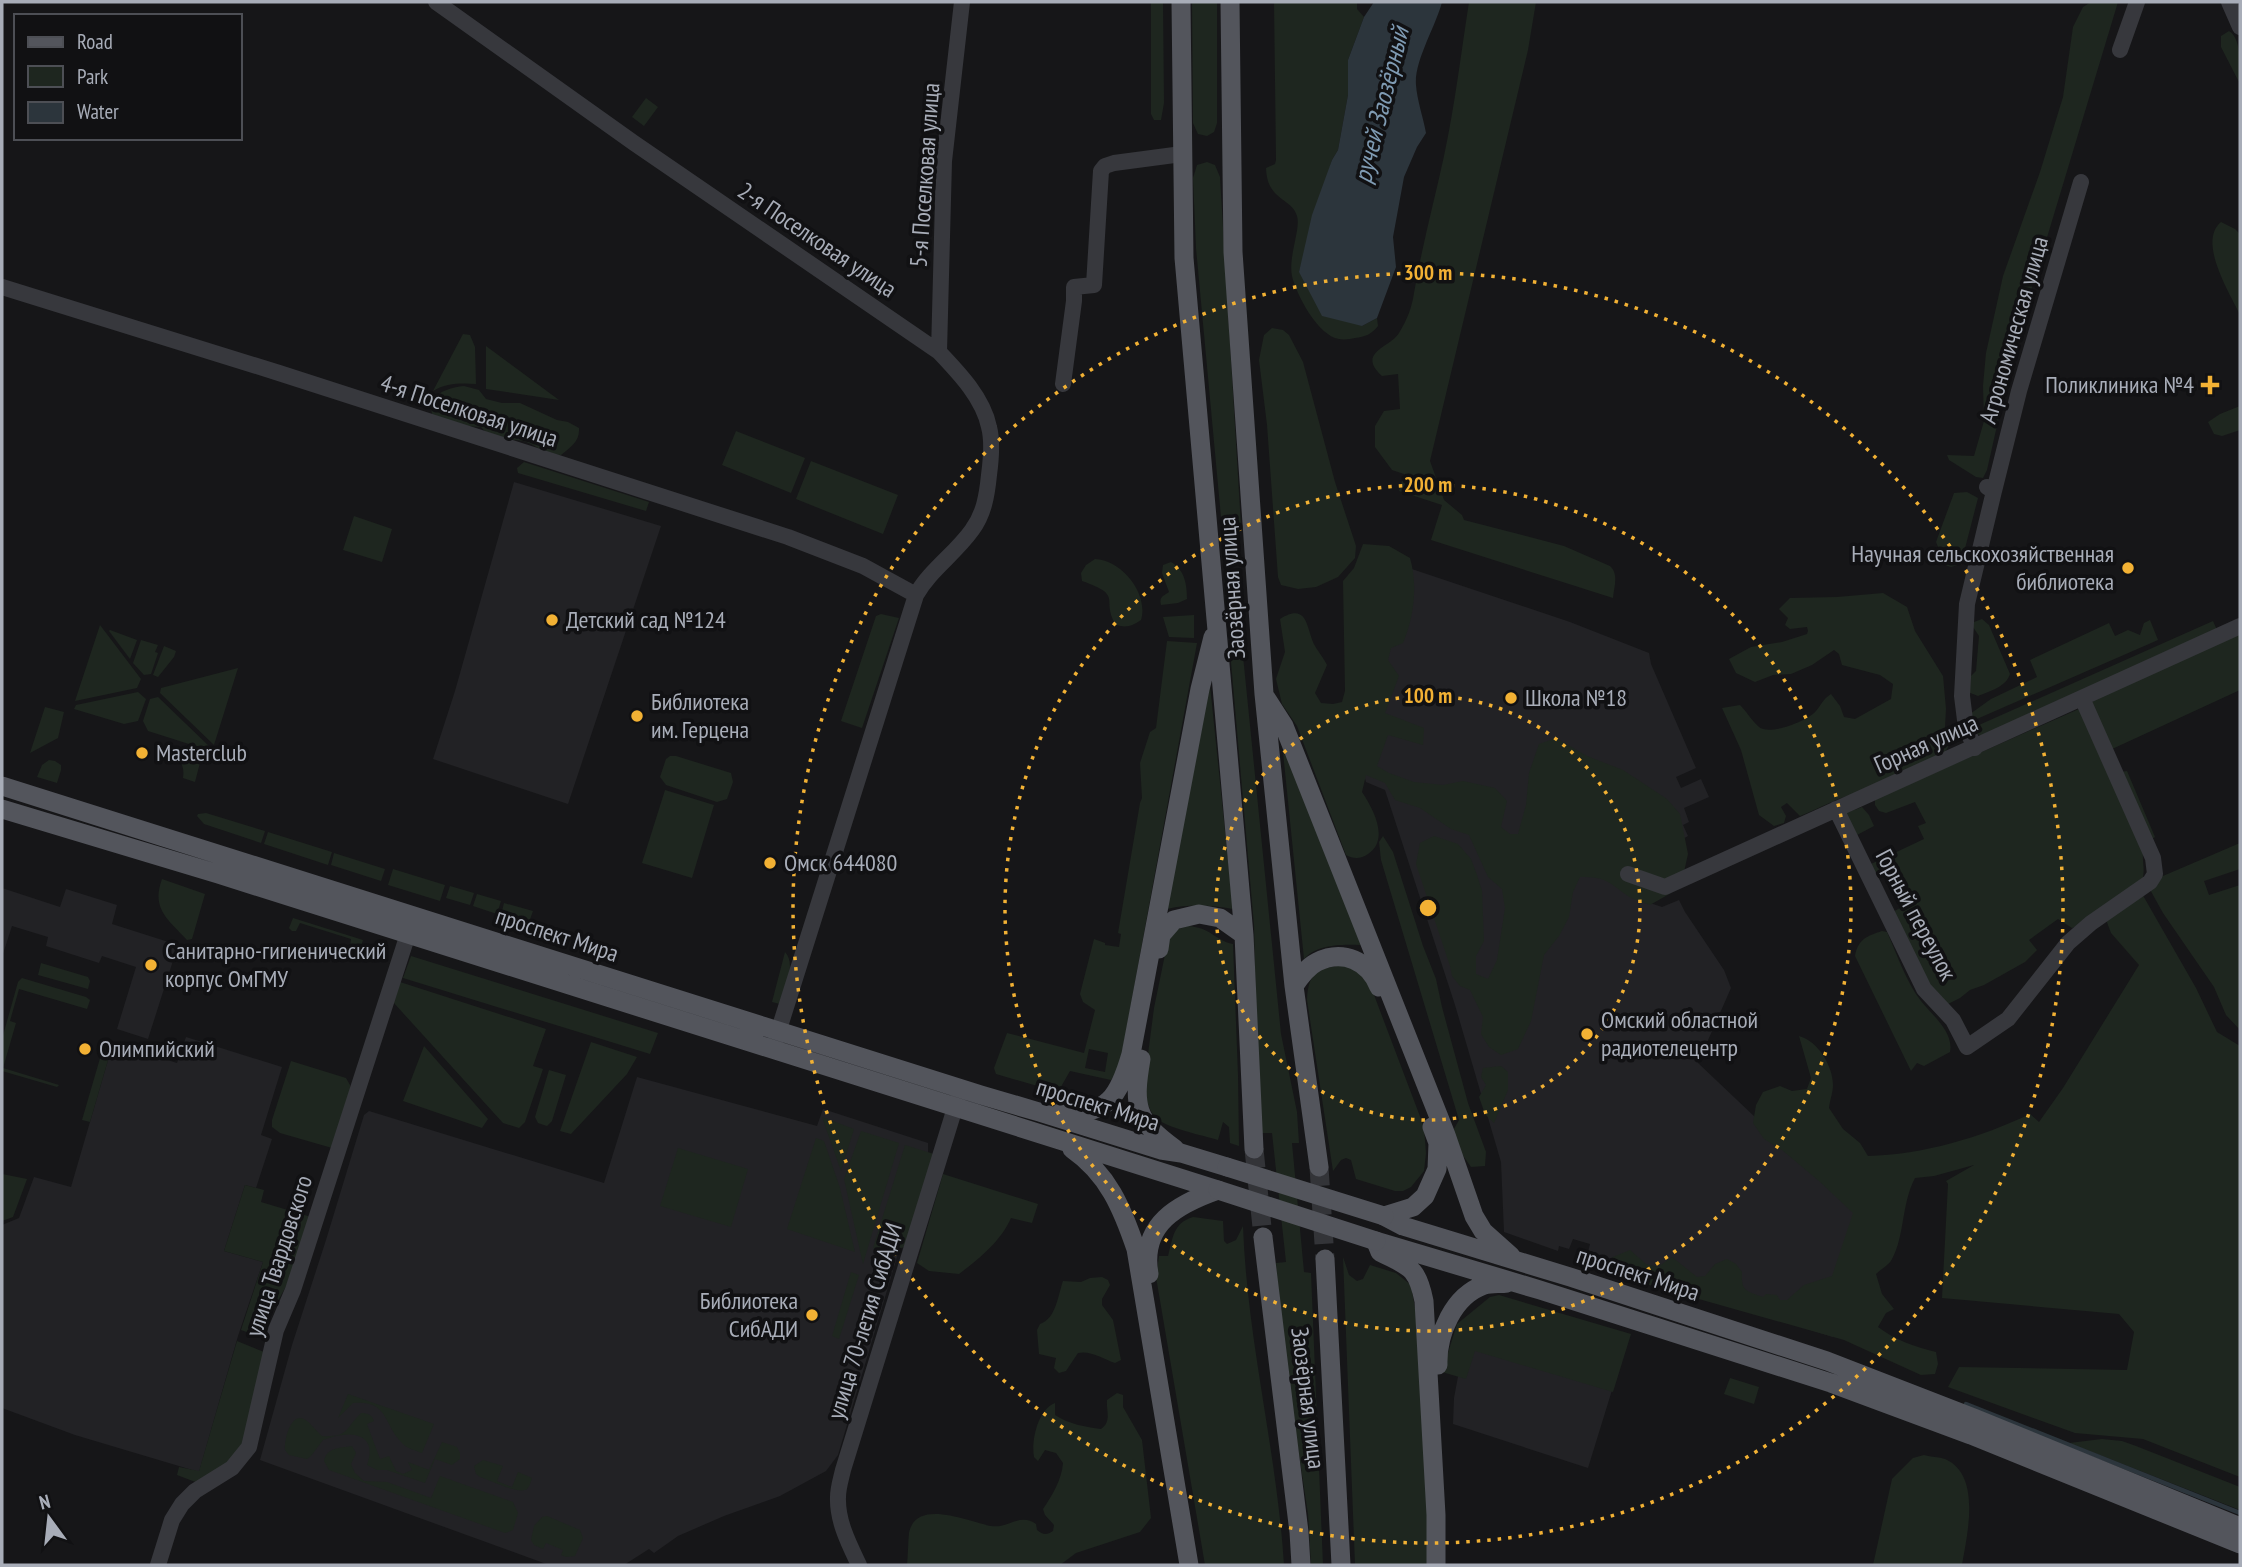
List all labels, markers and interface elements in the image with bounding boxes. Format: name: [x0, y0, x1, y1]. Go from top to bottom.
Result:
legend: [14, 14, 242, 140]
water label: ручей Заозёрный: [1345, 21, 1416, 186]
text: Road: [77, 28, 113, 55]
text: Park: [77, 63, 108, 90]
street label: 5-я Поселковая улица: [903, 82, 946, 268]
text: Water: [77, 98, 119, 125]
street label: 2-я Поселковая улица: [732, 175, 903, 304]
street label: Агрономическая улица: [1972, 233, 2055, 427]
text: 300 m: [1404, 259, 1452, 286]
street label: 4-я Поселковая улица: [376, 367, 562, 454]
place label: Поликлиника №4: [2045, 369, 2194, 400]
marker: Поликлиника №4: [2200, 375, 2220, 395]
text: 200 m: [1404, 471, 1452, 498]
street label: Заозёрная улица: [1211, 516, 1252, 660]
place label: Научная сельскохозяйственная библиотека: [1851, 538, 2114, 597]
marker: Научная сельскохозяйственная библиотека: [2120, 560, 2136, 576]
place label: Детский сад №124: [566, 604, 726, 635]
marker: Детский сад №124: [544, 612, 560, 628]
text: 100 m: [1404, 682, 1452, 709]
place label: Школа №18: [1525, 682, 1627, 713]
place label: Библиотека им. Герцена: [651, 686, 749, 745]
marker: Школа №18: [1503, 690, 1519, 706]
street label: Горная улица: [1869, 707, 1983, 780]
marker: Библиотека им. Герцена: [629, 708, 645, 724]
place label: Masterclub: [156, 737, 247, 768]
marker: Masterclub: [134, 745, 150, 761]
street label: Горный переулок: [1869, 844, 1964, 986]
place label: Омск 644080: [784, 847, 897, 878]
marker: Омск 644080: [762, 855, 778, 871]
centre of rings: [1416, 896, 1440, 920]
street label: проспект Мира: [492, 900, 622, 969]
place label: Санитарно-гигиенический корпус ОмГМУ: [165, 935, 386, 994]
marker: Санитарно-гигиенический корпус ОмГМУ: [143, 957, 159, 973]
place label: Омский областной радиотелецентр: [1601, 1004, 1758, 1063]
marker: Омский областной радиотелецентр: [1579, 1026, 1595, 1042]
place label: Олимпийский: [99, 1033, 215, 1064]
marker: Олимпийский: [77, 1041, 93, 1057]
street label: проспект Мира: [1033, 1071, 1164, 1138]
street label: улица Твардовского: [238, 1171, 319, 1340]
street label: улица 70-летия СибАДИ: [820, 1219, 909, 1423]
street label: проспект Мира: [1573, 1239, 1703, 1308]
place label: Библиотека СибАДИ: [700, 1285, 798, 1344]
marker: Библиотека СибАДИ: [804, 1307, 820, 1323]
street label: Заозёрная улица: [1284, 1325, 1333, 1471]
north arrow: [14, 1483, 84, 1553]
text: N: [37, 1489, 53, 1514]

